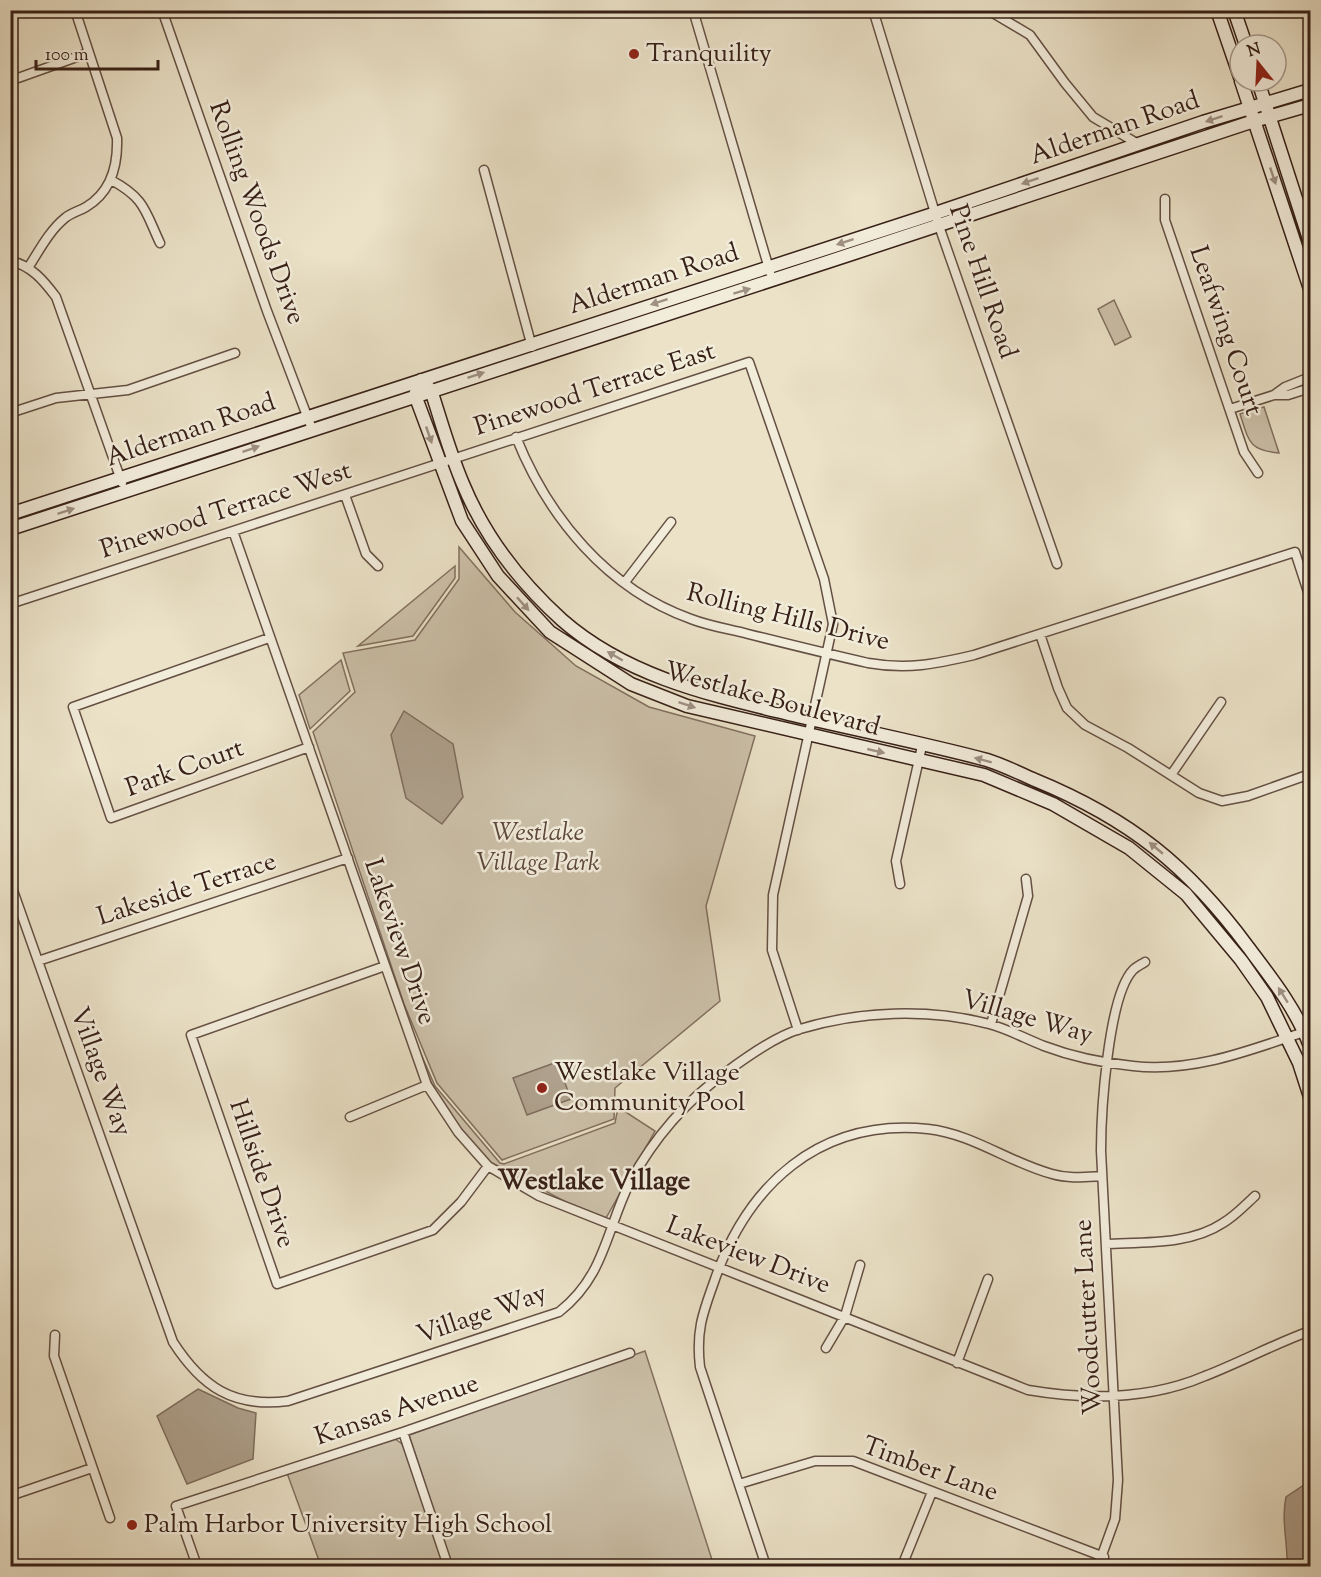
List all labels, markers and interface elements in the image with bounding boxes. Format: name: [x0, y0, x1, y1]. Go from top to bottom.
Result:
scale bar: [36, 33, 158, 71]
north arrow: [1228, 33, 1288, 93]
place label: Tranquility: [646, 36, 772, 73]
text: N: [1245, 38, 1264, 64]
text: 100 m: [45, 43, 89, 69]
marker: Tranquility: [627, 47, 641, 61]
street label: Alderman Road: [1025, 83, 1205, 175]
street label: Rolling Woods Drive: [198, 96, 314, 330]
one-way arrow: [1205, 115, 1223, 124]
one-way arrow: [1268, 168, 1278, 186]
one-way arrow: [1021, 177, 1039, 186]
street label: Pine Hill Road: [938, 200, 1026, 364]
street label: Alderman Road: [564, 235, 744, 325]
one-way arrow: [836, 238, 854, 248]
street label: Leafwing Court: [1179, 241, 1271, 421]
one-way arrow: [733, 286, 751, 295]
one-way arrow: [650, 298, 668, 308]
street label: Pinewood Terrace East: [470, 334, 720, 446]
one-way arrow: [467, 370, 485, 379]
street label: Alderman Road: [101, 385, 281, 477]
one-way arrow: [424, 426, 434, 444]
one-way arrow: [242, 444, 260, 454]
street label: Pinewood Terrace West: [96, 453, 356, 569]
one-way arrow: [57, 506, 75, 515]
street label: Rolling Hills Drive: [683, 575, 893, 661]
one-way arrow: [516, 596, 530, 611]
one-way arrow: [606, 651, 623, 661]
street label: Westlake Boulevard: [660, 653, 884, 747]
one-way arrow: [678, 701, 696, 711]
street label: Park Court: [121, 730, 249, 807]
one-way arrow: [867, 747, 886, 756]
one-way arrow: [974, 755, 992, 764]
park label: Westlake Village Park: [476, 815, 600, 882]
one-way arrow: [1149, 842, 1164, 855]
street label: Lakeside Terrace: [93, 844, 281, 936]
street label: Lakeview Drive: [353, 854, 445, 1030]
street label: Village Way: [957, 982, 1097, 1054]
one-way arrow: [1278, 987, 1289, 1003]
street label: Village Way: [60, 1002, 141, 1142]
place label: Westlake Village Community Pool: [554, 1055, 745, 1122]
marker: Westlake Village Community Pool: [535, 1081, 549, 1095]
street label: Hillside Drive: [218, 1095, 304, 1253]
district label: Westlake Village: [498, 1163, 690, 1202]
street label: Lakeview Drive: [661, 1208, 835, 1304]
street label: Woodcutter Lane: [1065, 1218, 1113, 1416]
street label: Village Way: [412, 1276, 552, 1354]
street label: Kansas Avenue: [310, 1366, 484, 1456]
street label: Timber Lane: [857, 1428, 1003, 1512]
place label: Palm Harbor University High School: [144, 1507, 552, 1544]
marker: Palm Harbor University High School: [125, 1518, 139, 1532]

